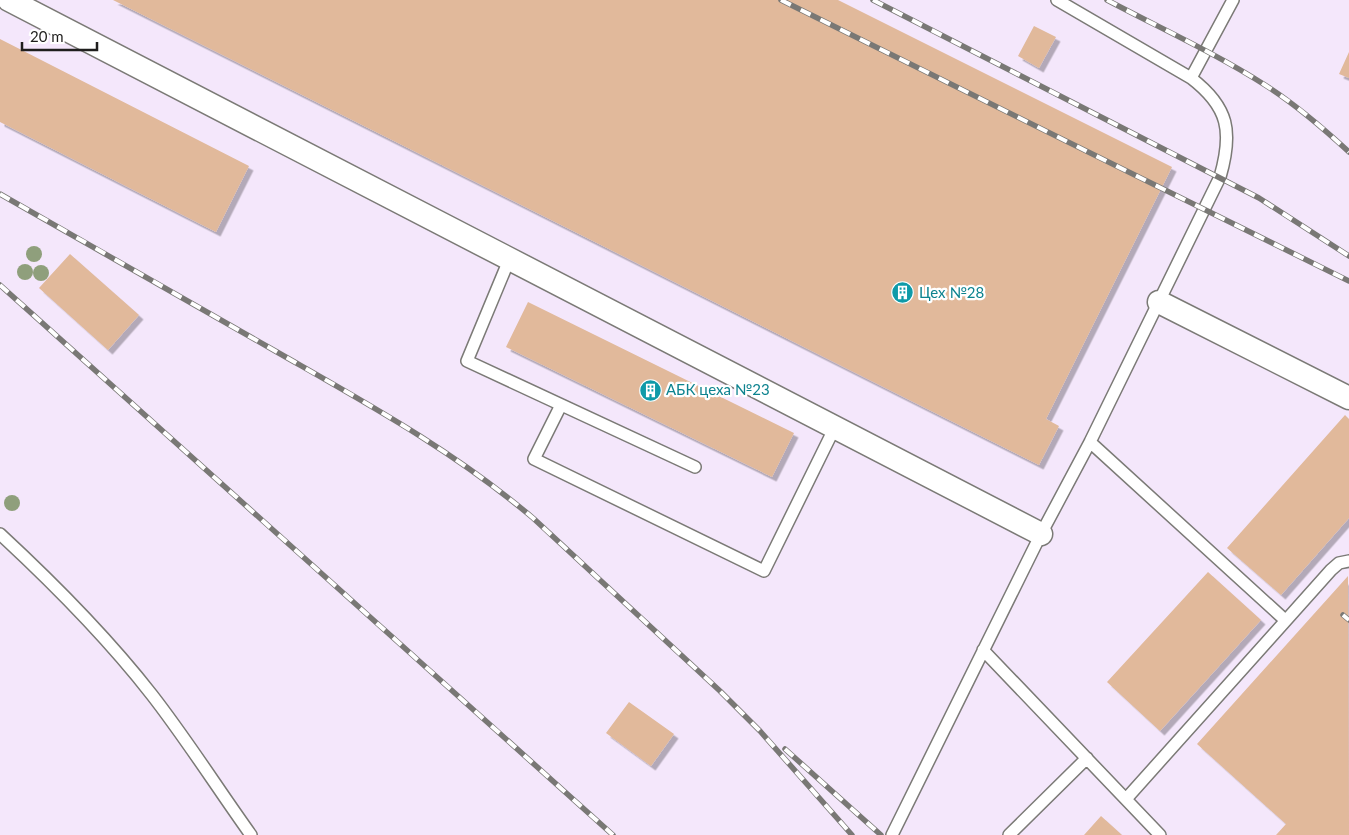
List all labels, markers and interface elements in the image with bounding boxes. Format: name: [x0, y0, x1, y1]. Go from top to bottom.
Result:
scale bar: [22, 20, 98, 52]
text: 20 m: [30, 27, 64, 45]
building icon: Цех №28: [891, 281, 915, 305]
place label: Цех №28: [919, 283, 984, 301]
building icon: АБК цеха №23: [638, 378, 662, 402]
place label: АБК цеха №23: [666, 380, 770, 398]

